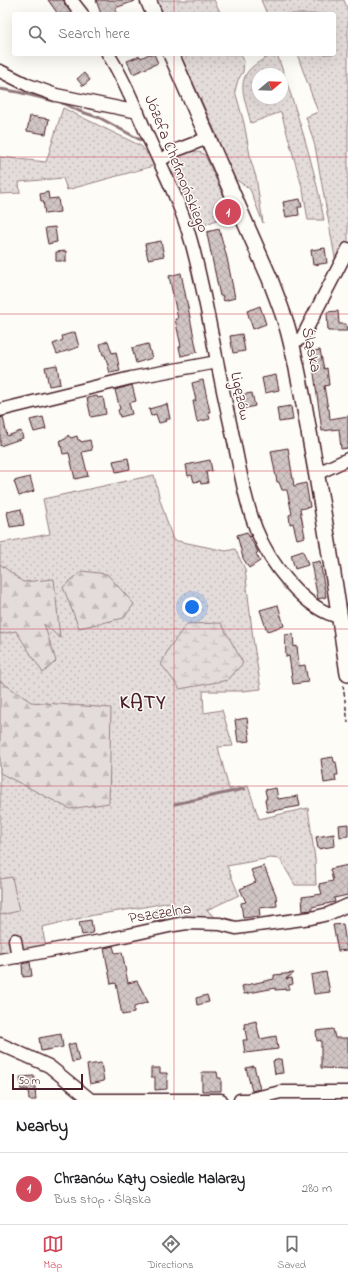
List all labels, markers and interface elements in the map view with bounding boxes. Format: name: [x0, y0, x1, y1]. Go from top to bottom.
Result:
search box: [12, 12, 336, 56]
icon: search: [26, 23, 48, 45]
text: Search here: [58, 23, 130, 45]
north arrow: [252, 68, 288, 104]
street label: Józefa Chełmońskiego: [137, 92, 215, 236]
pin: 1: [215, 197, 241, 227]
street label: Śląska: [295, 325, 327, 375]
street label: Ligęzów: [223, 370, 257, 422]
your location: [182, 597, 202, 617]
district label: KĄTY: [120, 689, 166, 718]
street label: Pszczelna: [127, 897, 193, 931]
scale bar: [12, 1072, 83, 1091]
text: 50 m: [18, 1073, 40, 1089]
text: Nearby: [16, 1114, 68, 1139]
text: Chrzanów Kąty Osiedle Malarzy: [54, 1168, 245, 1190]
text: 1: [27, 1179, 31, 1198]
text: 280 m: [302, 1179, 332, 1198]
text: Bus stop · Śląska: [54, 1190, 151, 1209]
tab: Map: [42, 1233, 64, 1273]
tab: Directions: [148, 1233, 193, 1273]
tab: Saved: [277, 1233, 306, 1273]

